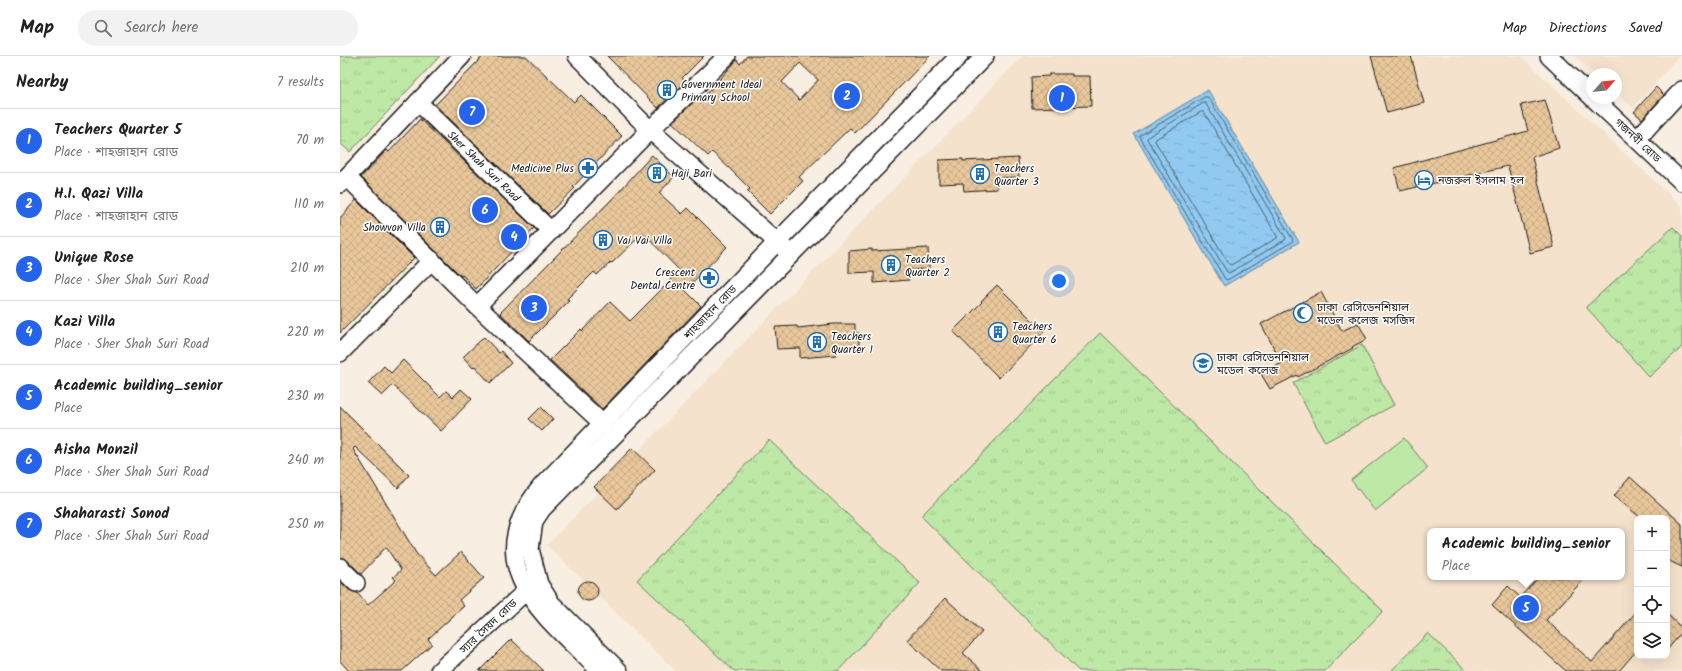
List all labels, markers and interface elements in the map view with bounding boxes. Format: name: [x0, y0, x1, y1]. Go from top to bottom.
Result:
search box: [78, 10, 358, 46]
text: Map: [20, 13, 54, 43]
text: Search here: [124, 16, 198, 40]
icon: search: [92, 17, 114, 39]
text: Map: [1502, 17, 1527, 39]
text: Directions: [1549, 17, 1607, 39]
text: Saved: [1629, 17, 1662, 39]
north arrow: [1586, 68, 1622, 104]
text: Nearby: [16, 69, 68, 96]
text: 7 results: [277, 72, 324, 93]
place label: Government Ideal Primary School: [681, 76, 762, 107]
building icon: Government Ideal Primary School: [656, 79, 678, 101]
pin: 2: [834, 81, 860, 111]
pin: 1: [1049, 83, 1075, 113]
pin: 7: [459, 97, 485, 127]
street label: গজনবী রোড: [1610, 114, 1665, 167]
text: Teachers Quarter 5: [54, 118, 182, 142]
street label: Sher Shah Suri Road: [443, 127, 524, 207]
text: 1: [27, 130, 31, 151]
text: 70 m: [296, 130, 324, 151]
text: Place · শাহজাহান রোড: [54, 142, 178, 163]
pharmacy icon: Medicine Plus: [577, 157, 599, 179]
place label: Medicine Plus: [511, 160, 574, 178]
place label: Teachers Quarter 3: [994, 160, 1039, 191]
building icon: Haji Bari: [646, 162, 668, 184]
building icon: Teachers Quarter 3: [969, 163, 991, 185]
place label: Haji Bari: [671, 165, 712, 183]
hotel icon: নজরুল ইসলাম হল: [1413, 169, 1435, 191]
place label: নজরুল ইসলাম হল: [1437, 172, 1525, 190]
text: H.I. Qazi Villa: [54, 182, 143, 206]
text: 2: [25, 194, 33, 215]
text: 110 m: [294, 194, 324, 215]
pin: 6: [472, 195, 498, 225]
text: Place · শাহজাহান রোড: [54, 206, 178, 227]
building icon: Showvon Villa: [429, 216, 451, 238]
place label: Showvon Villa: [363, 219, 426, 237]
pin: 4: [501, 222, 527, 252]
building icon: Vai Vai Villa: [592, 229, 614, 251]
place label: Vai Vai Villa: [617, 232, 672, 250]
text: Unique Rose: [54, 246, 134, 270]
place label: Teachers Quarter 2: [905, 251, 950, 282]
building icon: Teachers Quarter 2: [880, 254, 902, 276]
text: 3: [25, 258, 33, 279]
text: 210 m: [290, 258, 324, 279]
place label: Crescent Dental Centre: [630, 264, 696, 295]
pharmacy icon: Crescent Dental Centre: [698, 267, 720, 289]
text: Place · Sher Shah Suri Road: [54, 270, 209, 291]
your location: [1049, 271, 1069, 291]
street label: শাহজাহান রোড: [679, 281, 742, 345]
pin: 3: [521, 293, 547, 323]
place label: ঢাকা রেসিডেনশিয়াল মডেল কলেজ মসজিদ: [1316, 299, 1416, 330]
mosque icon: ঢাকা রেসিডেনশিয়াল মডেল কলেজ মসজিদ: [1292, 302, 1314, 324]
text: Kazi Villa: [54, 310, 115, 334]
place label: Teachers Quarter 6: [1012, 318, 1057, 349]
building icon: Teachers Quarter 6: [987, 321, 1009, 343]
text: 4: [25, 322, 33, 343]
text: 220 m: [287, 322, 324, 343]
place label: Teachers Quarter 1: [831, 328, 873, 359]
building icon: Teachers Quarter 1: [806, 331, 828, 353]
text: Place · Sher Shah Suri Road: [54, 334, 209, 355]
place label: ঢাকা রেসিডেনশিয়াল মডেল কলেজ: [1216, 349, 1310, 380]
school or university icon: ঢাকা রেসিডেনশিয়াল মডেল কলেজ: [1192, 352, 1214, 374]
text: Academic building_senior: [54, 374, 222, 398]
text: 5: [26, 386, 32, 407]
text: 230 m: [287, 386, 324, 407]
text: Place: [54, 398, 82, 419]
text: Aisha Monzil: [54, 438, 138, 462]
text: 6: [25, 450, 33, 471]
text: 240 m: [287, 450, 324, 471]
text: Place · Sher Shah Suri Road: [54, 462, 209, 483]
text: Shaharasti Sonod: [54, 502, 169, 526]
text: 7: [26, 514, 32, 535]
text: 250 m: [287, 514, 324, 535]
map controls: [1634, 515, 1670, 659]
button: +: [1634, 515, 1670, 551]
text: Place · Sher Shah Suri Road: [54, 526, 209, 547]
popup: [1427, 528, 1625, 580]
text: Academic building_senior: [1442, 532, 1610, 556]
button: −: [1634, 551, 1670, 587]
text: Place: [1442, 556, 1470, 577]
button: locate: [1634, 587, 1670, 623]
pin: 5: [1513, 593, 1539, 623]
street label: স্যার সৈয়দ রোড: [455, 595, 522, 659]
button: layers: [1634, 623, 1670, 659]

